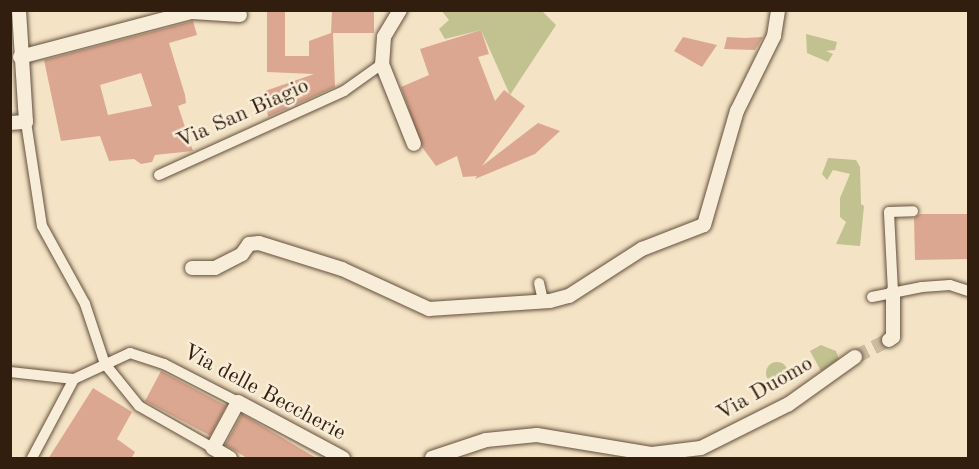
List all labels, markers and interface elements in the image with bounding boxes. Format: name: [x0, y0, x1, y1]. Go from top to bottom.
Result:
street label: Via San Biagio: [173, 73, 313, 155]
street label: Via delle Beccherie: [178, 339, 350, 447]
street label: Via Duomo: [712, 351, 818, 427]

